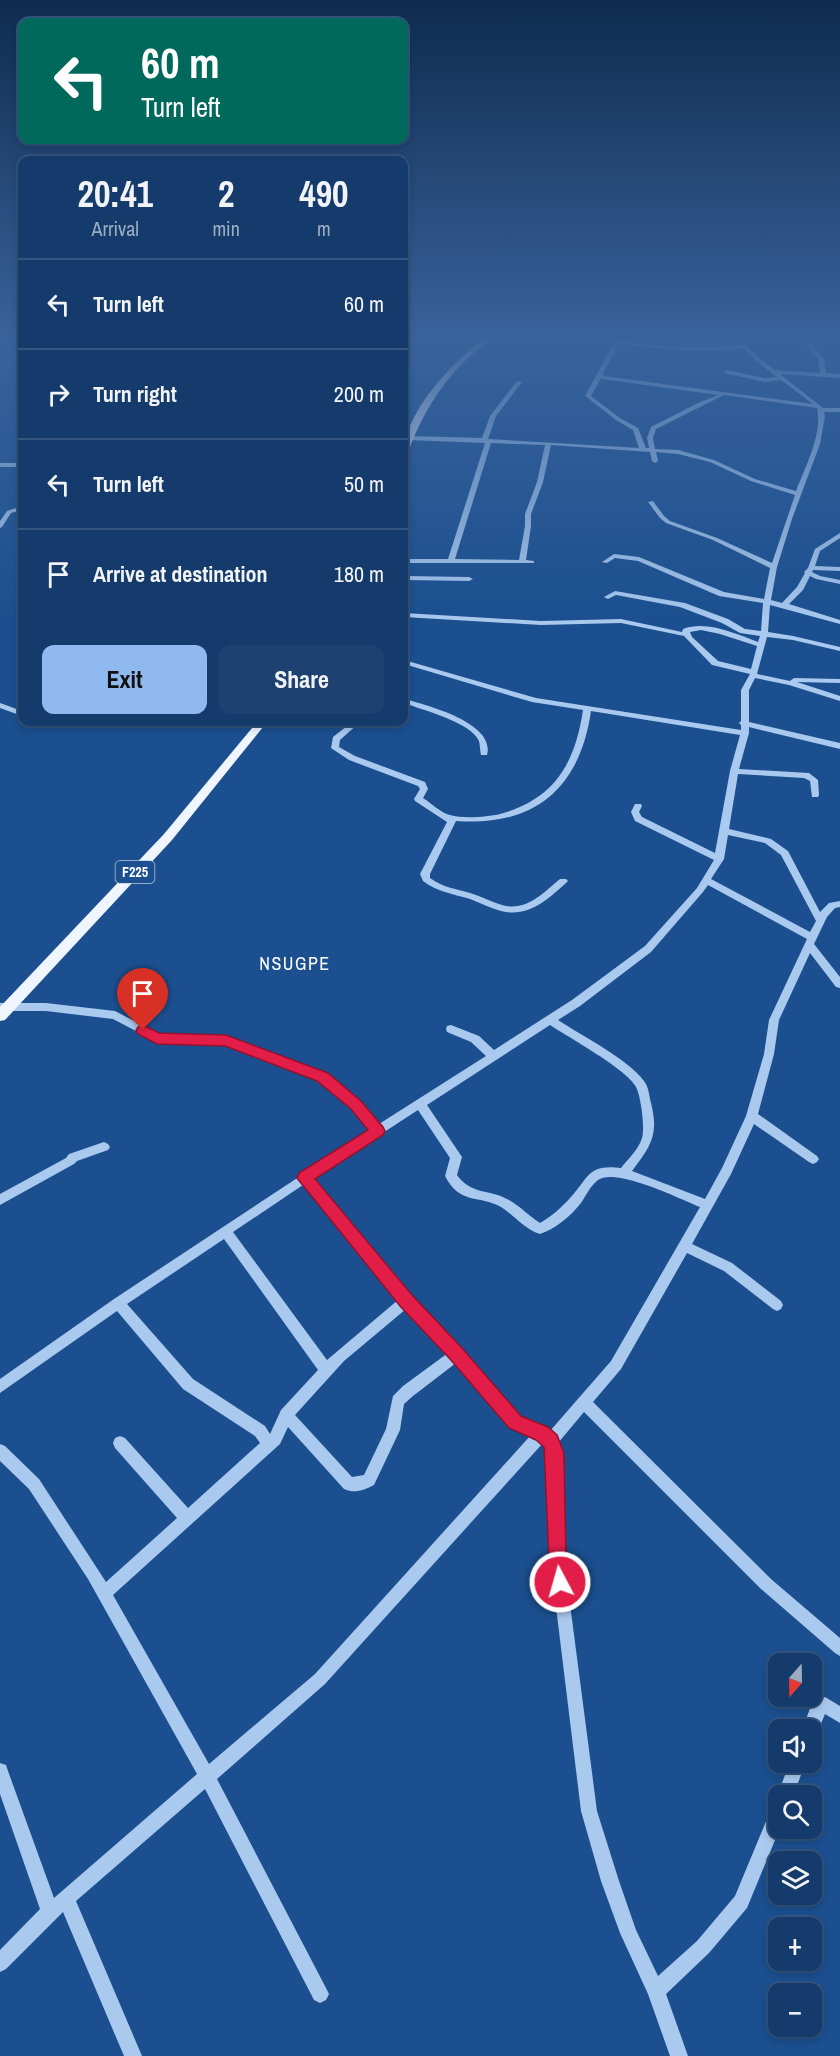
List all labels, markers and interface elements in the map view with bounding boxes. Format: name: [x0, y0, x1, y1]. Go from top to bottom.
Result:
text: 60 m: [141, 35, 220, 91]
icon: left: [42, 42, 120, 120]
text: Turn left: [141, 89, 220, 125]
text: 20:41: [77, 170, 153, 218]
text: 2: [218, 170, 234, 218]
text: 490: [299, 170, 349, 218]
text: Arrival: [92, 215, 139, 242]
text: min: [212, 215, 240, 242]
text: m: [317, 215, 331, 242]
icon: left: [42, 288, 75, 321]
text: Turn left: [93, 289, 164, 319]
text: 60 m: [344, 289, 384, 319]
icon: right: [42, 378, 75, 411]
text: Turn right: [93, 379, 177, 409]
text: 200 m: [334, 379, 384, 409]
icon: left: [42, 468, 75, 501]
text: Turn left: [93, 469, 164, 499]
text: 50 m: [344, 469, 384, 499]
icon: arrive: [42, 558, 75, 591]
text: Arrive at destination: [93, 559, 267, 589]
text: 180 m: [334, 559, 384, 589]
button: Exit: [42, 645, 207, 714]
button: Share: [219, 645, 384, 714]
road number: F225: [116, 861, 154, 883]
district label: NSUGPE: [259, 951, 331, 976]
pin: [117, 968, 168, 1030]
icon: arrive: [126, 977, 159, 1010]
position arrow: [528, 1550, 592, 1614]
north arrow: [768, 1653, 822, 1707]
map controls: [768, 1653, 822, 2037]
button: sound: [768, 1719, 822, 1773]
button: search: [768, 1785, 822, 1839]
button: layers: [768, 1851, 822, 1905]
button: +: [768, 1917, 822, 1971]
button: −: [768, 1983, 822, 2037]

